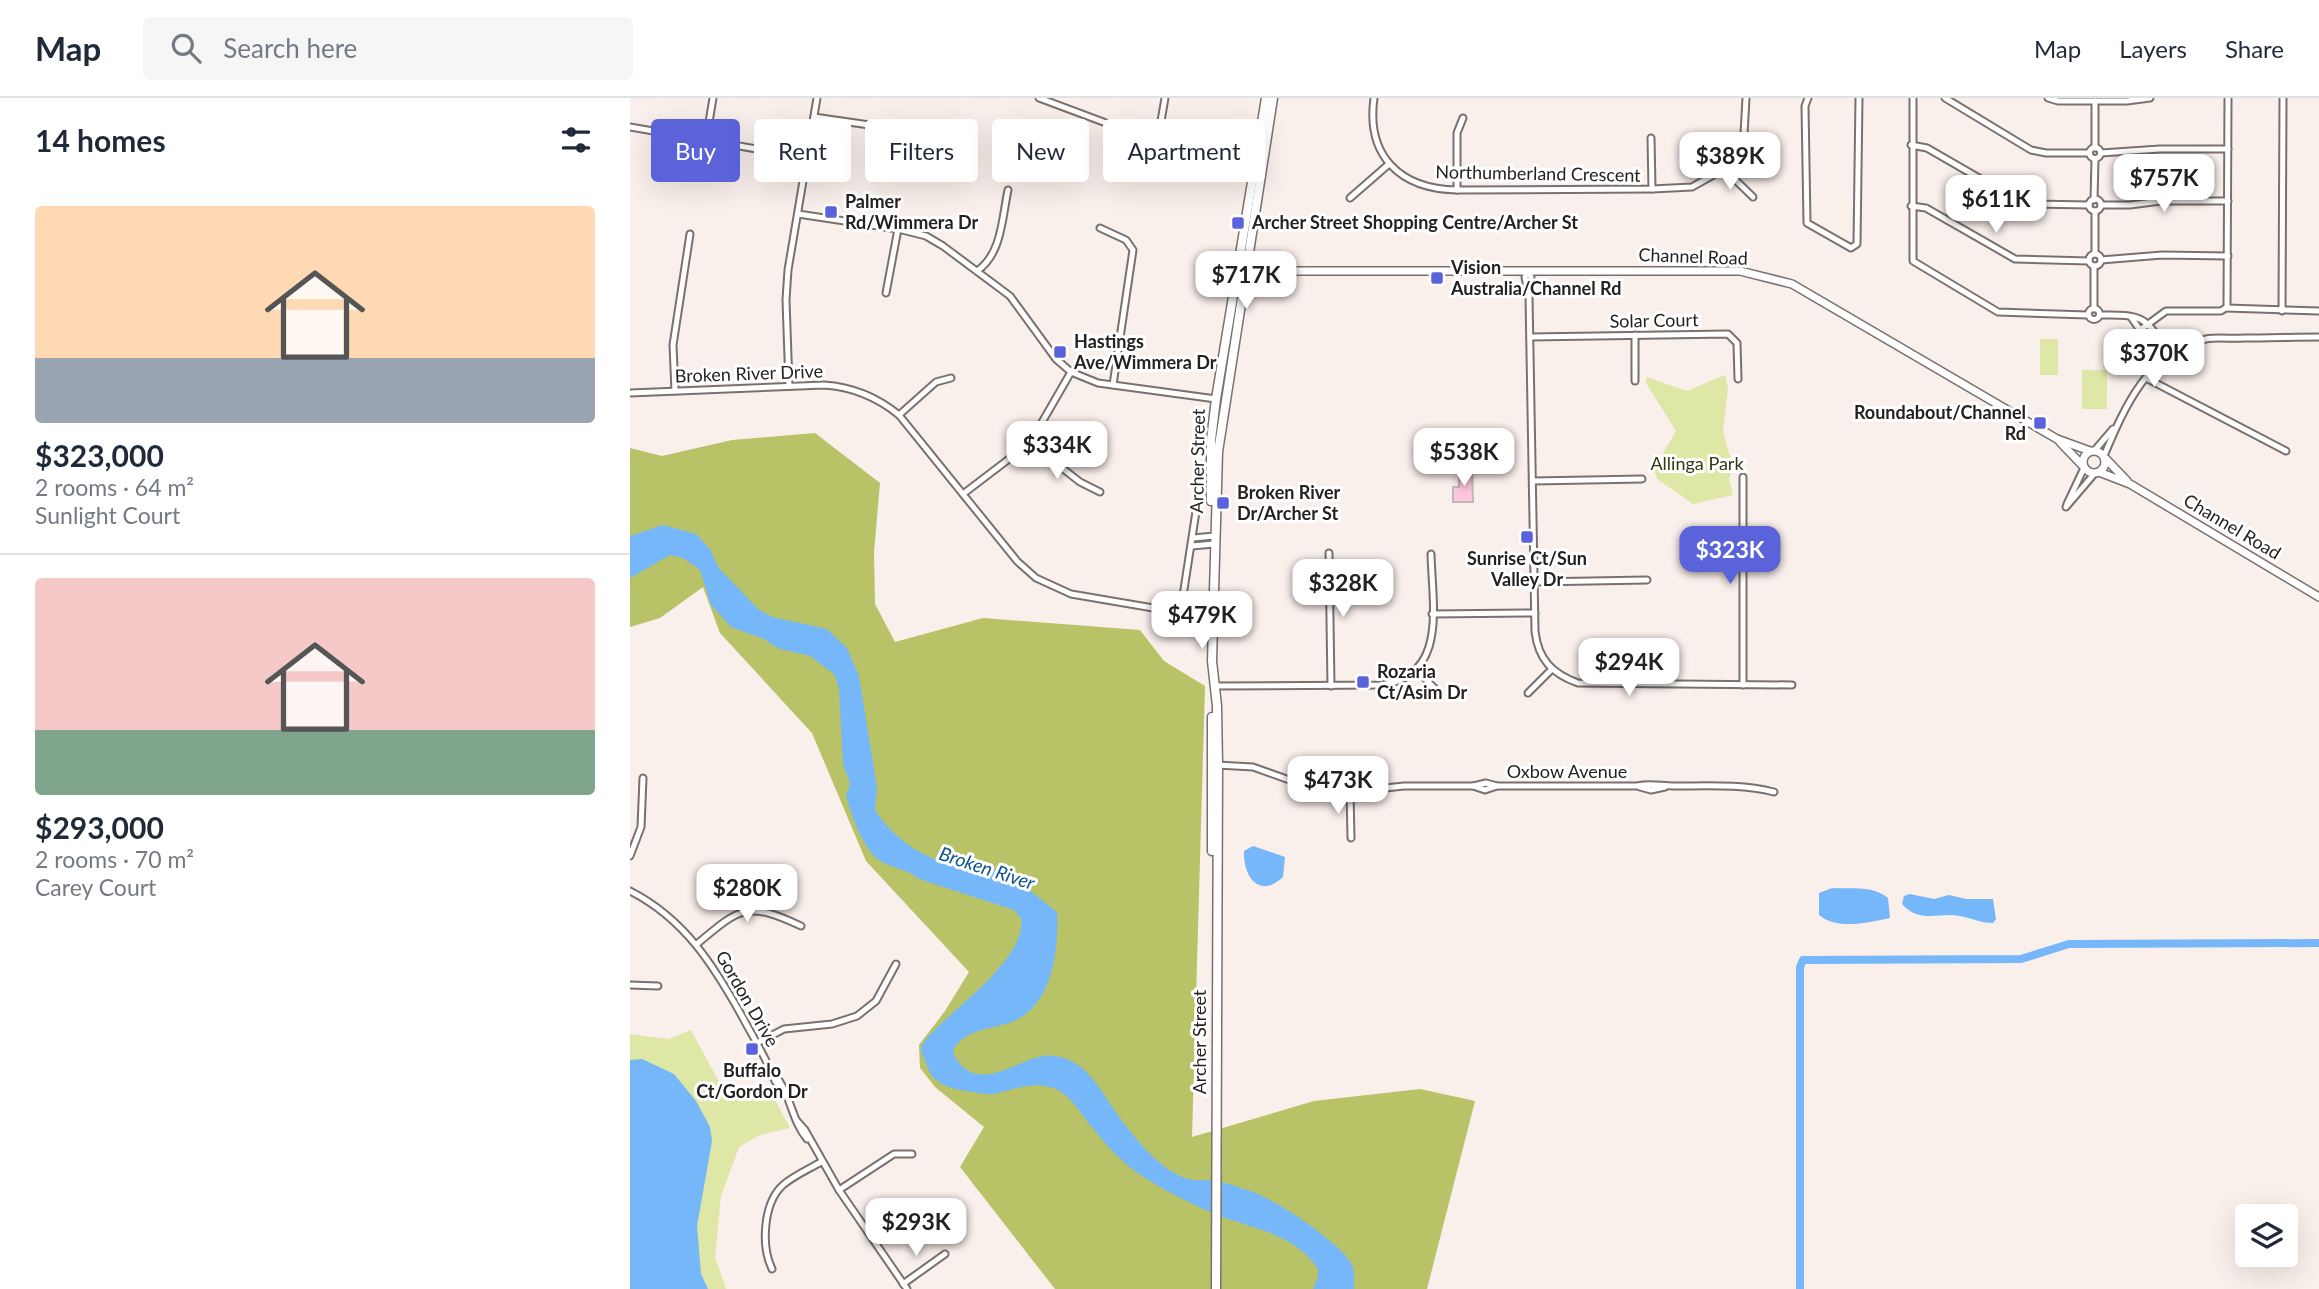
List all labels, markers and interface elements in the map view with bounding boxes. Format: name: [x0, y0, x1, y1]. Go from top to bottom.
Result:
search box: [143, 17, 633, 80]
text: Map: [35, 28, 101, 68]
icon: search: [167, 29, 205, 67]
text: Search here: [223, 32, 357, 64]
text: Map: [2034, 34, 2081, 63]
text: Layers: [2119, 34, 2187, 63]
text: Share: [2225, 34, 2284, 63]
chip: Buy: [651, 119, 740, 182]
chip: Rent: [754, 119, 851, 182]
chip: Filters: [865, 119, 978, 182]
chip: New: [992, 119, 1089, 182]
chip: Apartment: [1103, 119, 1265, 182]
icon: filters: [557, 121, 595, 159]
text: 14 homes: [35, 122, 166, 158]
pin: $389K: [1681, 132, 1779, 192]
text: $389K: [1695, 141, 1765, 169]
pin: $757K: [2115, 155, 2213, 214]
street label: Northumberland Crescent: [1435, 160, 1641, 186]
text: $757K: [2129, 163, 2199, 191]
pin: $611K: [1947, 176, 2045, 235]
text: $611K: [1961, 184, 2031, 212]
place label: Palmer Rd/Wimmera Dr: [845, 190, 979, 233]
marker: Palmer Rd/Wimmera Dr: [823, 204, 839, 220]
place label: Archer Street Shopping Centre/Archer St: [1251, 211, 1578, 233]
marker: Archer Street Shopping Centre/Archer St: [1230, 215, 1246, 231]
street label: Channel Road: [1638, 243, 1748, 269]
icon: home: [252, 252, 378, 378]
pin: $717K: [1197, 252, 1295, 311]
place label: Vision Australia/Channel Rd: [1450, 256, 1621, 299]
text: $717K: [1211, 260, 1281, 288]
marker: Vision Australia/Channel Rd: [1429, 270, 1445, 286]
street label: Solar Court: [1609, 308, 1699, 332]
place label: Hastings Ave/Wimmera Dr: [1073, 330, 1217, 373]
pin: $370K: [2105, 330, 2203, 389]
text: $370K: [2119, 338, 2189, 366]
marker: Hastings Ave/Wimmera Dr: [1052, 344, 1068, 360]
street label: Broken River Drive: [674, 359, 823, 387]
place label: Roundabout/Channel Rd: [1854, 401, 2026, 444]
street label: Archer Street: [1185, 408, 1209, 513]
marker: Roundabout/Channel Rd: [2032, 415, 2048, 431]
pin: $334K: [1008, 422, 1106, 481]
pin: $538K: [1415, 428, 1513, 488]
text: $334K: [1022, 430, 1092, 458]
text: $323,000: [35, 437, 164, 473]
text: $538K: [1429, 437, 1499, 465]
park label: Allinga Park: [1650, 452, 1744, 474]
text: 2 rooms · 64 m²: [35, 473, 194, 501]
place label: Broken River Dr/Archer St: [1237, 481, 1341, 524]
street label: Channel Road: [2180, 489, 2285, 564]
marker: Broken River Dr/Archer St: [1215, 495, 1231, 511]
text: Sunlight Court: [35, 501, 180, 529]
pin: $323K: [1681, 526, 1779, 586]
marker: Sunrise Ct/Sun Valley Dr: [1519, 529, 1535, 545]
text: $323K: [1695, 535, 1765, 563]
place label: Sunrise Ct/Sun Valley Dr: [1467, 547, 1587, 590]
pin: $328K: [1294, 560, 1392, 619]
text: $328K: [1308, 568, 1378, 596]
pin: $479K: [1153, 592, 1251, 651]
text: $479K: [1167, 600, 1237, 628]
icon: home: [252, 624, 378, 750]
pin: $294K: [1580, 638, 1678, 698]
text: $294K: [1594, 647, 1664, 675]
place label: Rozaria Ct/Asim Dr: [1377, 660, 1468, 703]
marker: Rozaria Ct/Asim Dr: [1355, 674, 1371, 690]
pin: $473K: [1289, 756, 1387, 816]
street label: Oxbow Avenue: [1507, 760, 1627, 782]
text: $473K: [1303, 765, 1373, 793]
text: $293,000: [35, 809, 164, 845]
water label: Broken River: [936, 841, 1038, 894]
text: 2 rooms · 70 m²: [35, 845, 194, 873]
pin: $280K: [698, 864, 796, 924]
text: Carey Court: [35, 873, 156, 901]
text: $280K: [712, 873, 782, 901]
street label: Gordon Drive: [712, 947, 784, 1050]
street label: Archer Street: [1188, 989, 1210, 1094]
marker: Buffalo Ct/Gordon Dr: [744, 1041, 760, 1057]
place label: Buffalo Ct/Gordon Dr: [696, 1059, 808, 1102]
pin: $293K: [867, 1198, 965, 1258]
map controls: [2235, 1204, 2298, 1267]
button: layers: [2235, 1204, 2298, 1267]
text: $293K: [881, 1207, 951, 1235]

